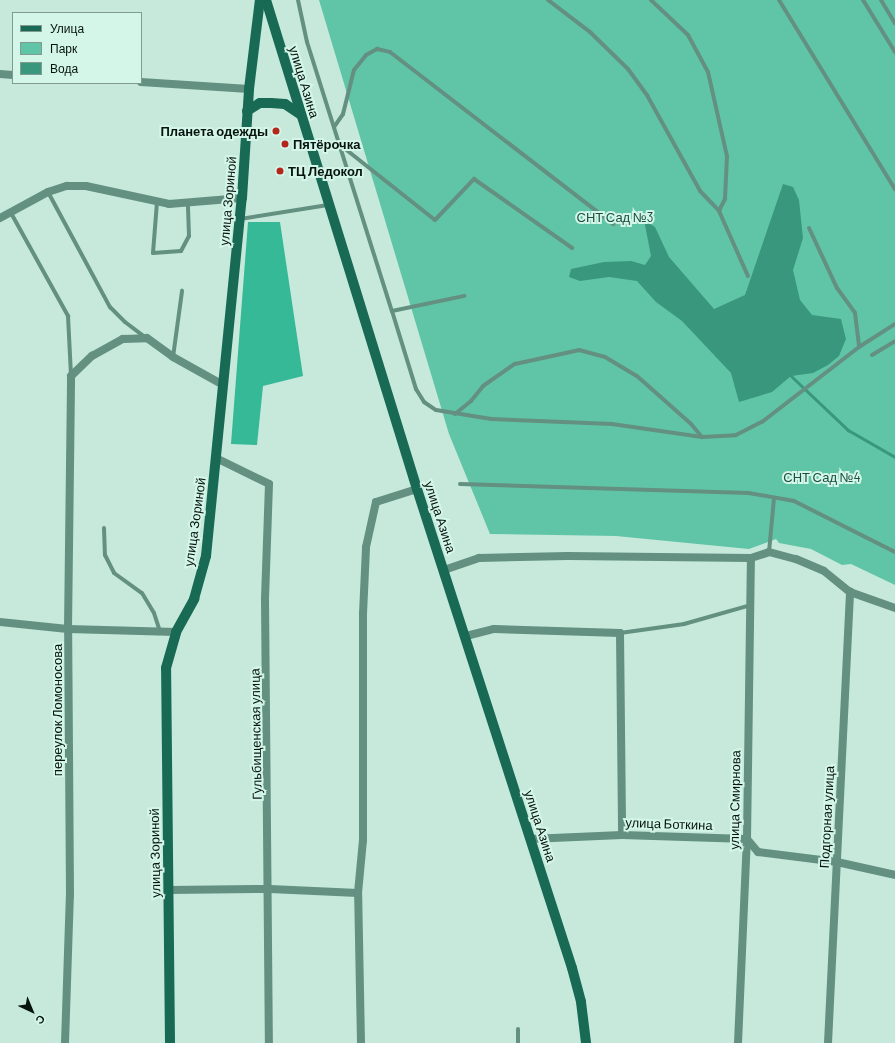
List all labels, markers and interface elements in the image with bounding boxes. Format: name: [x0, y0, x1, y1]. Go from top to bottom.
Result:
legend: [12, 12, 142, 84]
text: Улица: [50, 21, 84, 35]
text: Парк: [50, 41, 77, 55]
street label: улица Азина: [286, 44, 322, 120]
text: Вода: [50, 61, 78, 75]
place label: Планета одежды: [160, 123, 268, 139]
marker: Планета одежды: [271, 126, 281, 136]
place label: Пятёрочка: [293, 136, 360, 152]
marker: Пятёрочка: [280, 139, 290, 149]
street label: улица Зориной: [216, 156, 240, 246]
place label: ТЦ Ледокол: [288, 163, 363, 179]
marker: ТЦ Ледокол: [275, 166, 285, 176]
park label: СНТ Сад №3: [577, 209, 653, 225]
park label: СНТ Сад №4: [783, 469, 861, 485]
street label: улица Зориной: [181, 477, 209, 567]
street label: улица Азина: [421, 479, 459, 555]
street label: переулок Ломоносова: [49, 644, 65, 776]
street label: Гульбищенская улица: [247, 668, 265, 800]
street label: улица Смирнова: [726, 750, 744, 850]
street label: Подгорная улица: [817, 765, 837, 869]
street label: улица Азина: [521, 788, 559, 864]
street label: улица Зориной: [146, 808, 164, 898]
street label: улица Боткина: [625, 815, 713, 833]
north arrow: [12, 991, 52, 1031]
text: С: [33, 1013, 48, 1027]

